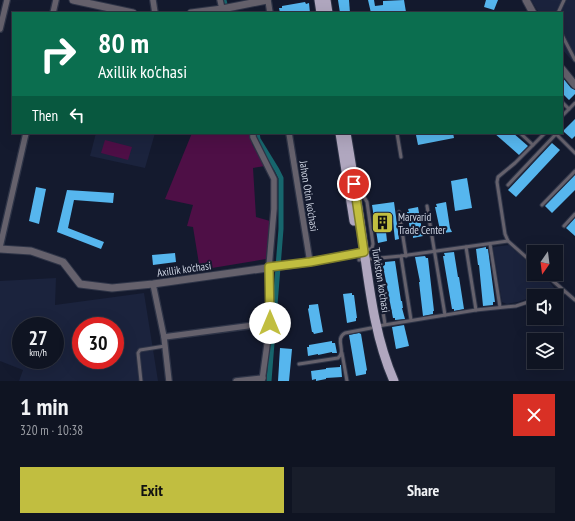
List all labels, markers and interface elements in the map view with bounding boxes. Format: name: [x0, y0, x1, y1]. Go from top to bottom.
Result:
text: 80 m: [98, 24, 149, 61]
icon: right: [32, 28, 84, 80]
text: Axillik ko'chasi: [98, 60, 187, 83]
icon: left: [66, 104, 88, 126]
text: Then: [32, 106, 58, 125]
street label: Jahon Otin ko'chasi: [296, 159, 321, 232]
pin: [337, 167, 371, 201]
icon: arrive: [343, 173, 365, 195]
building icon: Marvarid Trade Center: [369, 210, 395, 236]
place label: Marvarid Trade Center: [398, 210, 446, 237]
north arrow: [527, 245, 563, 281]
map controls: [527, 245, 563, 369]
street label: Turkiston ko'chasi: [369, 246, 393, 314]
street label: Axillik ko'chasi: [156, 258, 212, 280]
button: sound: [527, 289, 563, 325]
position arrow: [249, 302, 291, 344]
speed limit sign: 30: [72, 317, 124, 369]
text: 27: [28, 325, 48, 351]
button: layers: [527, 333, 563, 369]
text: km/h: [29, 346, 47, 359]
text: 1 min: [20, 391, 68, 422]
button: close: [513, 394, 555, 436]
text: 320 m · 10:38: [20, 422, 83, 439]
button: Exit: [20, 467, 284, 513]
button: Share: [292, 467, 555, 513]

